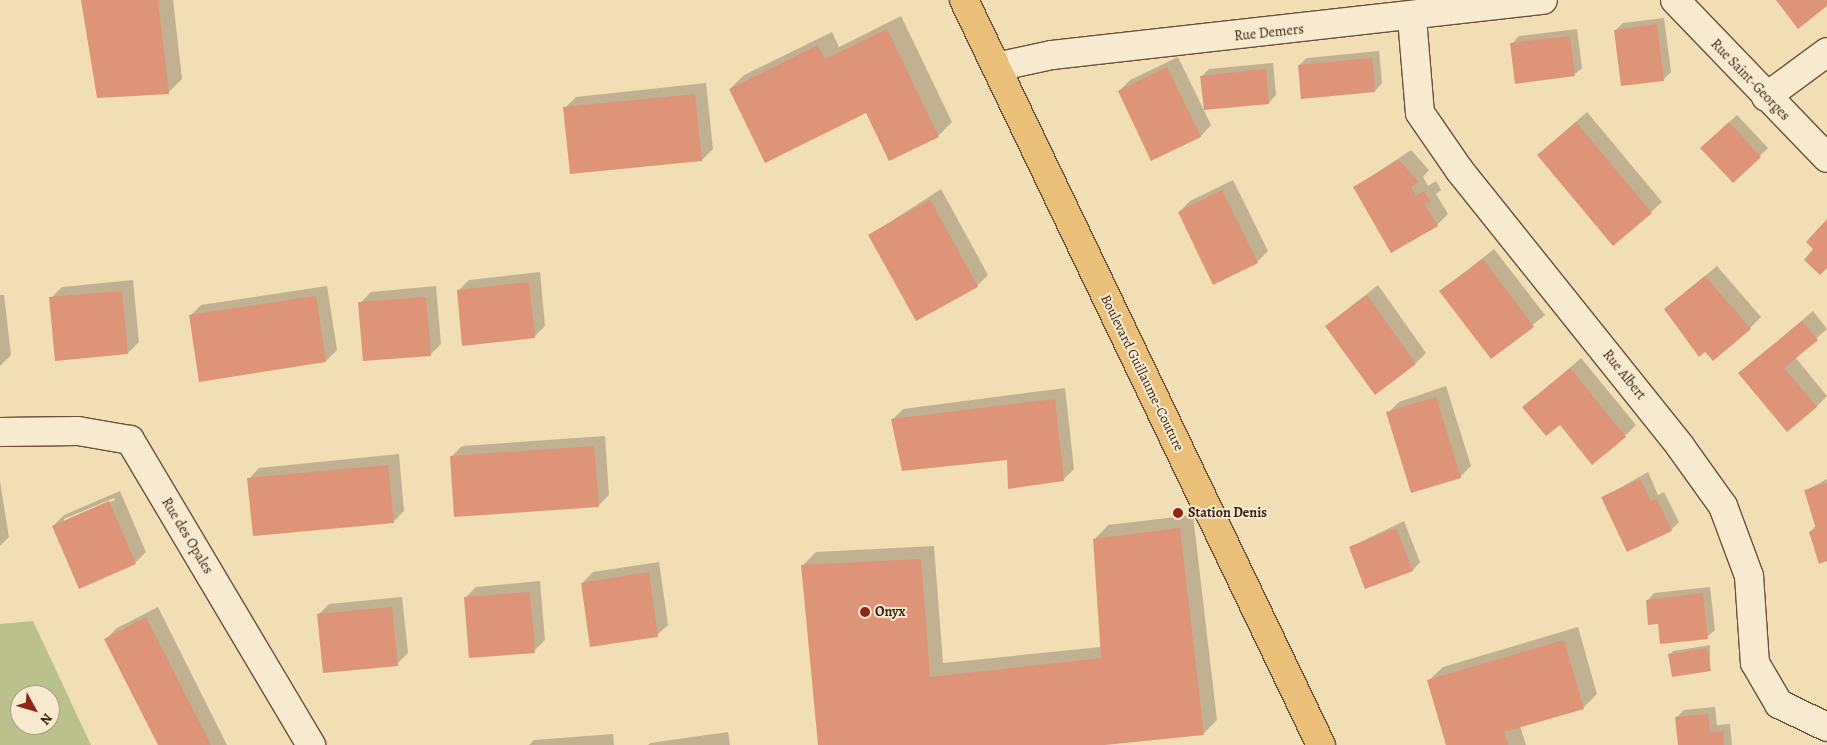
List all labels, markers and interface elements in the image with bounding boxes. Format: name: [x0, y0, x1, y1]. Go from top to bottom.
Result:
street label: Rue Demers: [1233, 21, 1305, 45]
street label: Rue Saint-Georges: [1707, 36, 1793, 124]
street label: Boulevard Guillaume-Couture: [1097, 292, 1187, 454]
street label: Rue Albert: [1599, 347, 1649, 403]
street label: Rue des Opales: [158, 495, 216, 577]
place label: Station Denis: [1188, 505, 1267, 521]
marker: Station Denis: [1172, 507, 1184, 519]
place label: Onyx: [875, 604, 905, 620]
marker: Onyx: [859, 606, 871, 618]
north arrow: [10, 685, 60, 735]
text: N: [36, 709, 57, 729]

